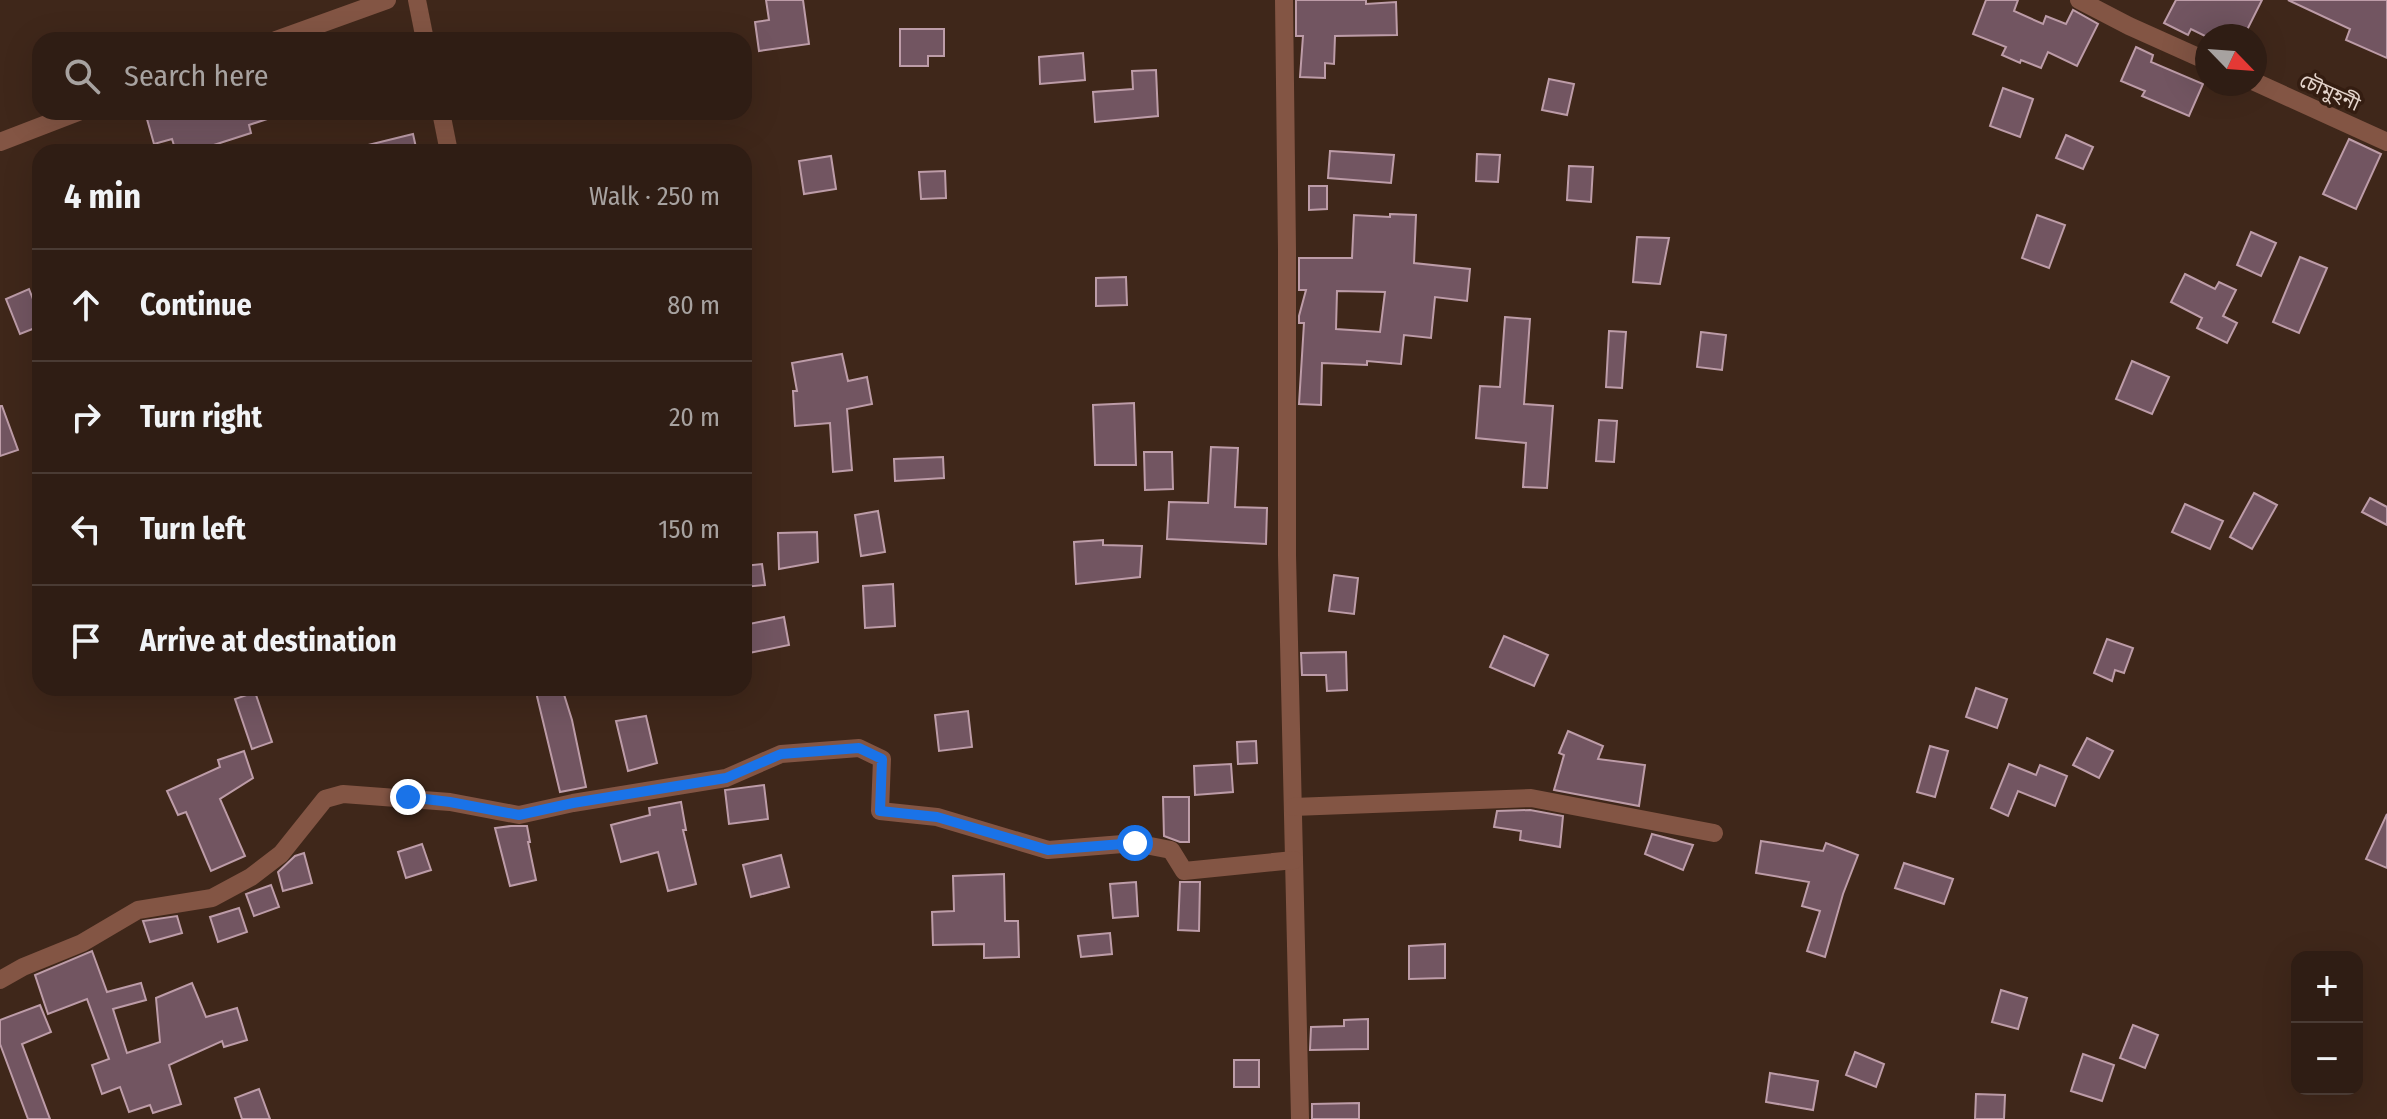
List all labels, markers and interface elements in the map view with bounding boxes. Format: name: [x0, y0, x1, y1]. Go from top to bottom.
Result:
north arrow: [2195, 24, 2267, 96]
search box: [32, 32, 752, 120]
icon: search: [60, 54, 104, 98]
text: Search here: [124, 58, 269, 94]
street label: চৌমুহনী: [2296, 68, 2365, 116]
text: 4 min: [64, 176, 141, 217]
text: Walk · 250 m: [589, 181, 720, 212]
icon: ahead: [64, 283, 108, 327]
text: Continue: [140, 287, 252, 323]
text: 80 m: [667, 290, 720, 321]
icon: right: [64, 395, 108, 439]
text: Turn right: [140, 399, 262, 435]
text: 20 m: [669, 402, 720, 433]
icon: left: [64, 507, 108, 551]
text: Turn left: [140, 511, 246, 547]
text: 150 m: [658, 514, 720, 545]
icon: arrive: [64, 619, 108, 663]
text: Arrive at destination: [140, 623, 397, 659]
route end: [390, 779, 426, 815]
route start: [1117, 825, 1153, 861]
map controls: [2291, 951, 2363, 1095]
button: +: [2291, 951, 2363, 1023]
button: −: [2291, 1023, 2363, 1095]

